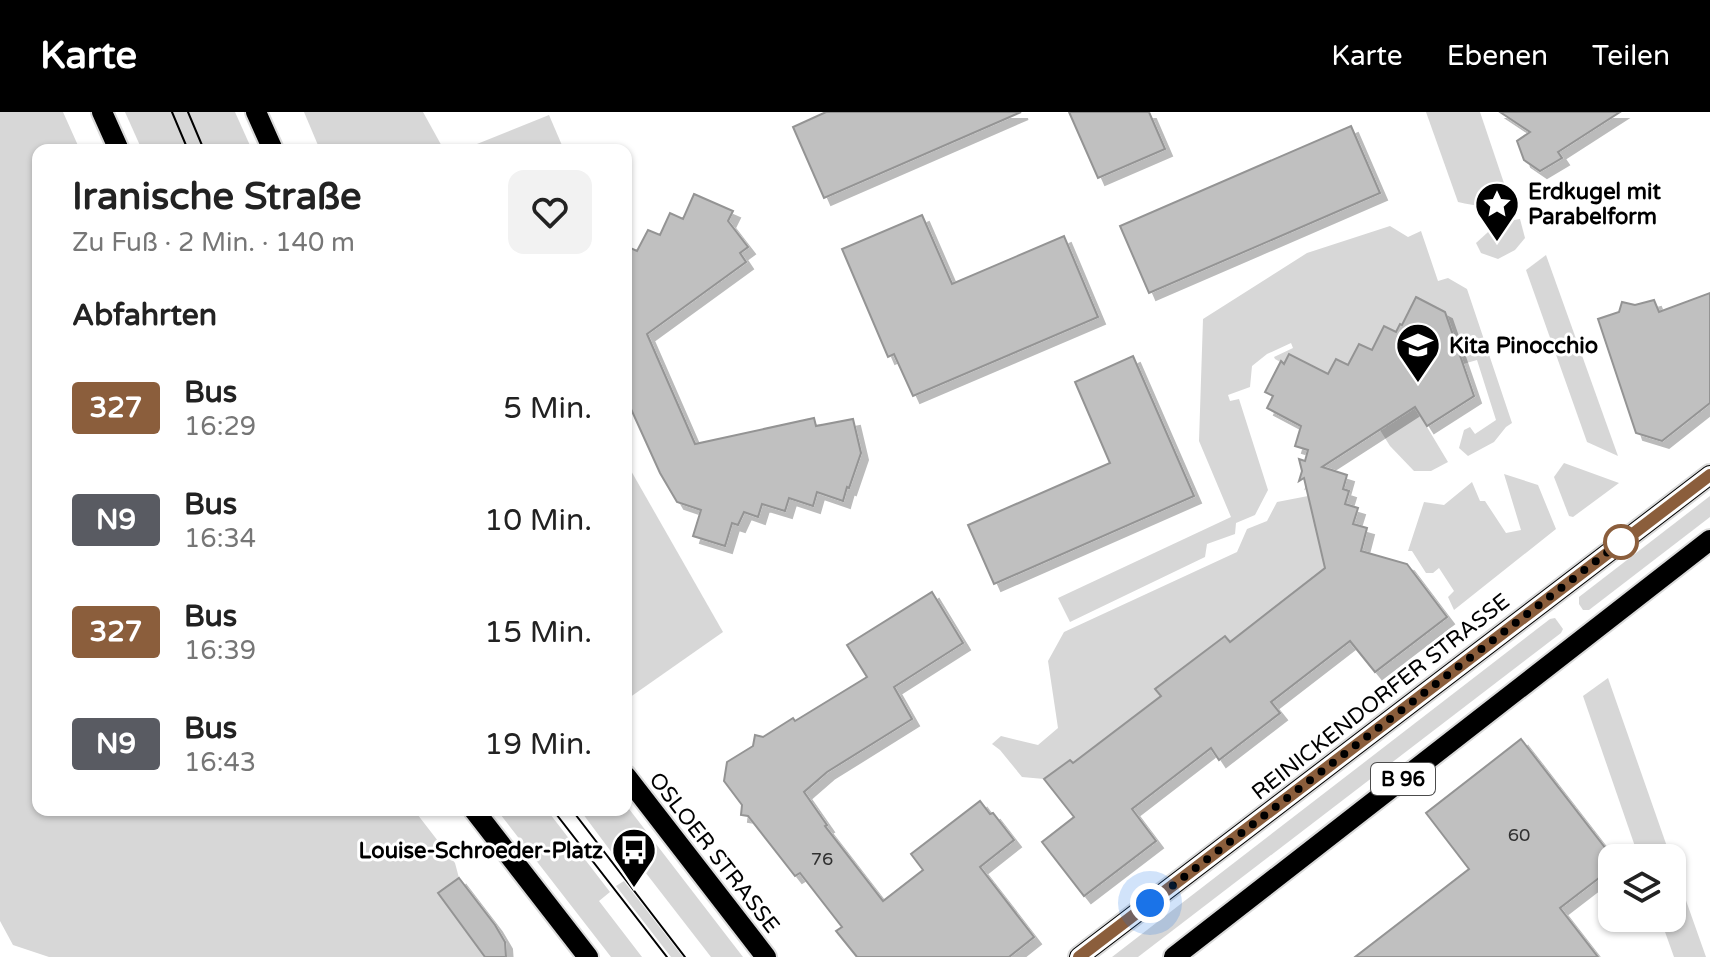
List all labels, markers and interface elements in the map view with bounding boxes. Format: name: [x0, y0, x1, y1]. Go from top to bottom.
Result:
text: Karte: [40, 33, 137, 79]
text: Karte: [1331, 39, 1403, 73]
text: Ebenen: [1447, 39, 1548, 73]
text: Teilen: [1592, 39, 1670, 73]
button: heart: [508, 170, 592, 254]
text: Iranische Straße: [72, 174, 362, 220]
place label: Erdkugel mit Parabelform: [1528, 179, 1661, 230]
place icon: Erdkugel mit Parabelform: [1473, 180, 1521, 243]
text: Zu Fuß · 2 Min. · 140 m: [72, 227, 355, 258]
text: Abfahrten: [72, 297, 217, 334]
school or university icon: Kita Pinocchio: [1394, 321, 1442, 384]
place label: Kita Pinocchio: [1449, 333, 1598, 359]
text: Bus: [184, 374, 237, 411]
text: 5 Min.: [503, 390, 592, 427]
text: 327: [90, 391, 142, 425]
text: 16:29: [184, 411, 256, 442]
text: Bus: [184, 486, 237, 523]
text: 10 Min.: [484, 502, 592, 539]
text: N9: [96, 503, 136, 537]
text: 16:34: [184, 523, 256, 554]
unlabelled marker: [1604, 525, 1638, 559]
street label: REINICKENDORFER STRASSE: [1247, 588, 1515, 805]
text: Bus: [184, 598, 237, 635]
text: 15 Min.: [484, 614, 592, 651]
text: 327: [90, 615, 142, 649]
text: 16:39: [184, 635, 256, 666]
text: Bus: [184, 710, 237, 747]
text: 19 Min.: [484, 726, 592, 763]
text: N9: [96, 727, 136, 761]
text: 16:43: [184, 747, 256, 778]
road number: B 96: [1371, 763, 1435, 795]
street label: OSLOER STRASSE: [643, 767, 785, 938]
house number: 60: [1508, 824, 1530, 846]
bus stop icon: Louise-Schroeder-Platz: [610, 826, 658, 889]
place label: Louise-Schroeder-Platz: [359, 838, 603, 864]
map controls: [1598, 844, 1686, 932]
button: layers: [1598, 844, 1686, 932]
house number: 76: [811, 848, 833, 870]
your location: [1130, 883, 1170, 923]

